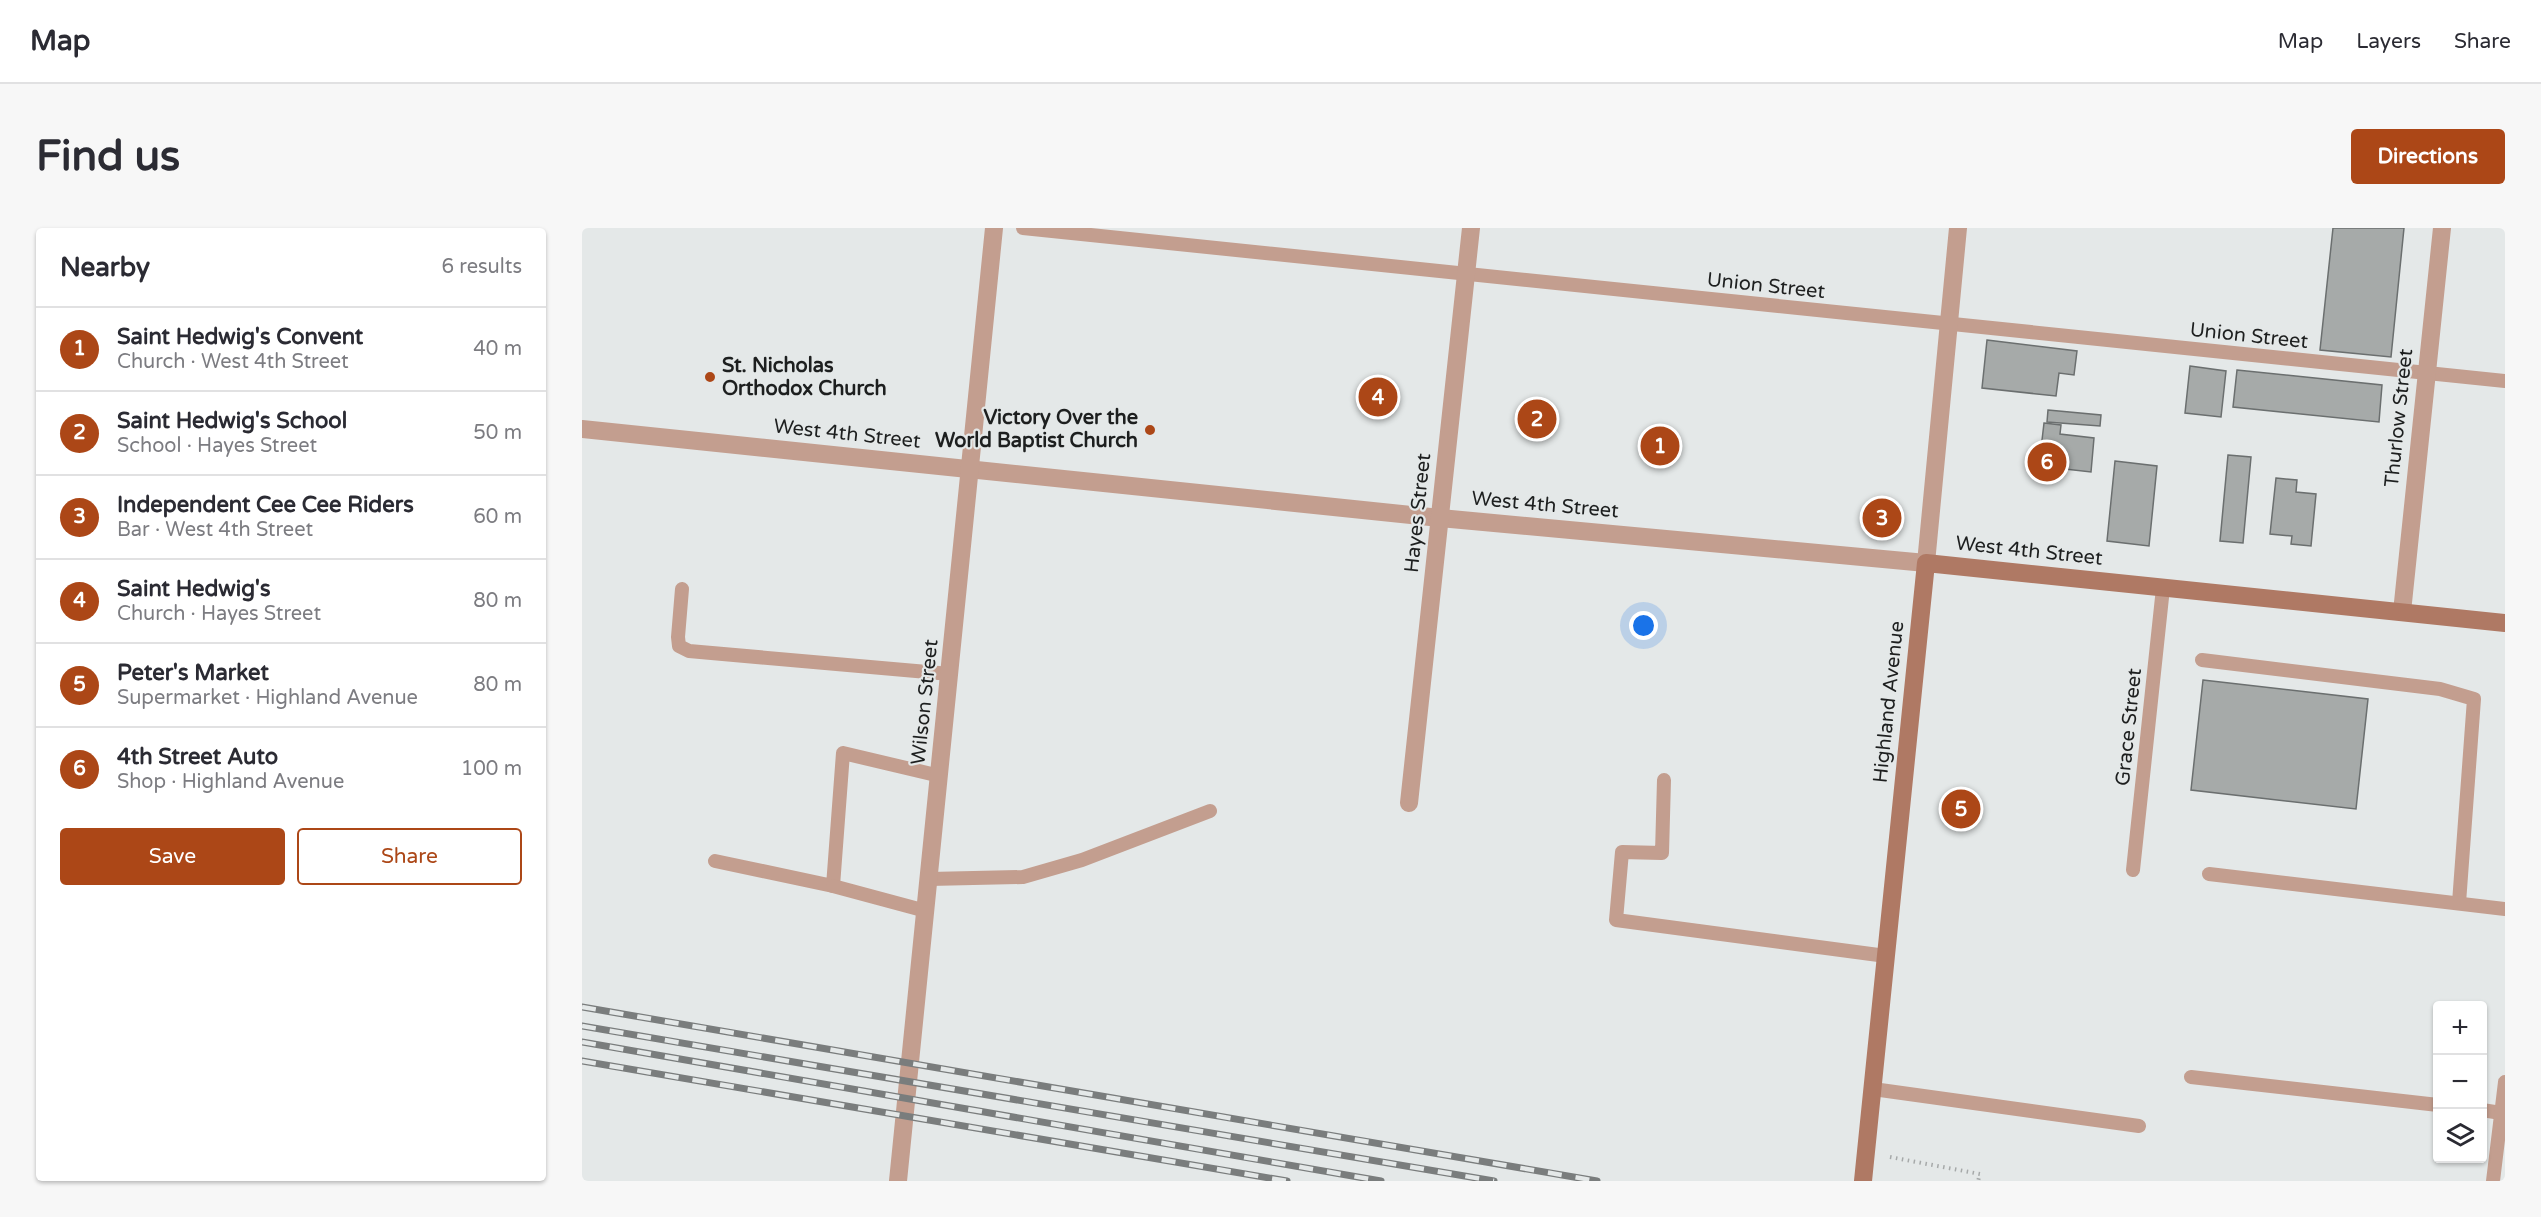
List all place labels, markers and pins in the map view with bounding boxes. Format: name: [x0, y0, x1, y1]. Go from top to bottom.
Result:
place label: St. Nicholas Orthodox Church: [722, 354, 887, 401]
marker: St. Nicholas Orthodox Church: [703, 370, 717, 384]
pin: 4: [1358, 374, 1398, 420]
pin: 2: [1518, 396, 1556, 441]
place label: Victory Over the World Baptist Church: [935, 406, 1138, 453]
marker: Victory Over the World Baptist Church: [1143, 423, 1157, 437]
pin: 1: [1640, 424, 1680, 468]
pin: 6: [2028, 440, 2066, 484]
pin: 3: [1862, 496, 1902, 540]
pin: 5: [1942, 786, 1980, 832]

